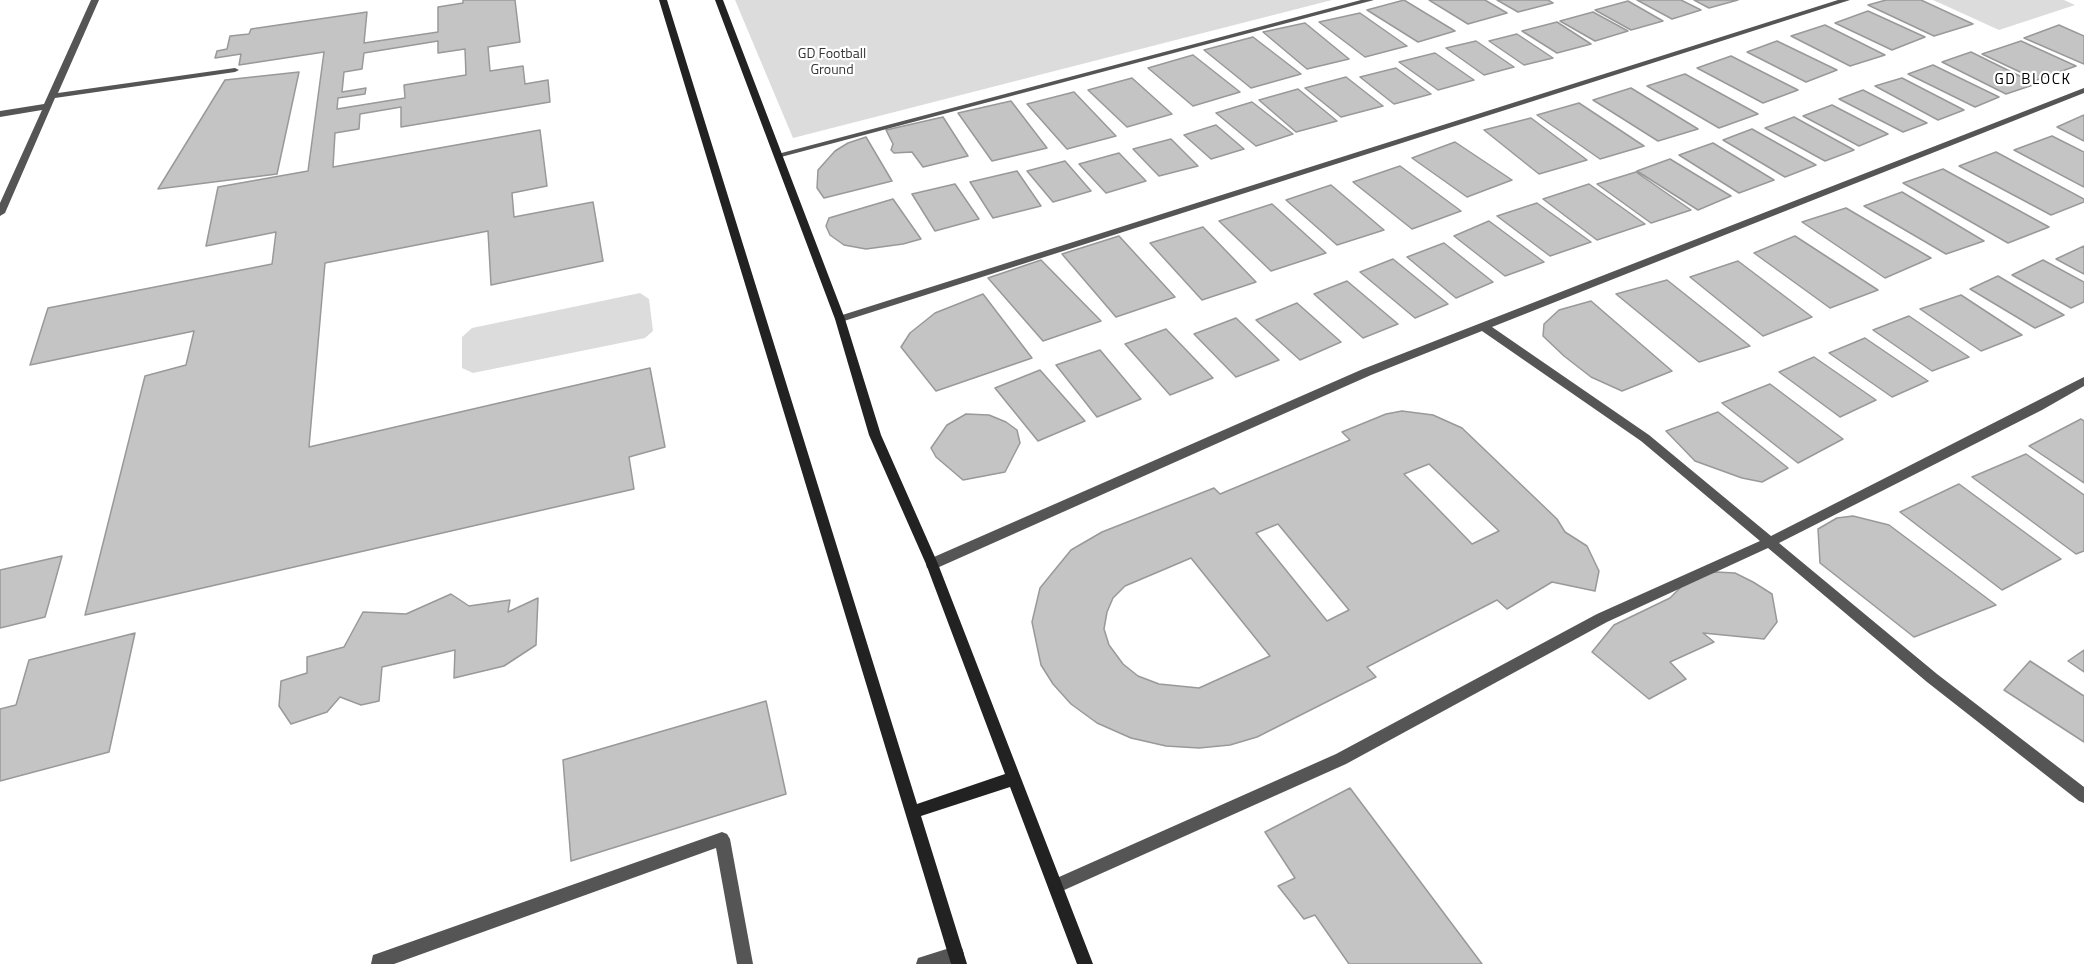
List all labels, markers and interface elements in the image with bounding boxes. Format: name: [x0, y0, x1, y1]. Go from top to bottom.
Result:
park label: GD Football Ground: [798, 47, 866, 80]
district label: GD BLOCK: [1995, 71, 2071, 89]

